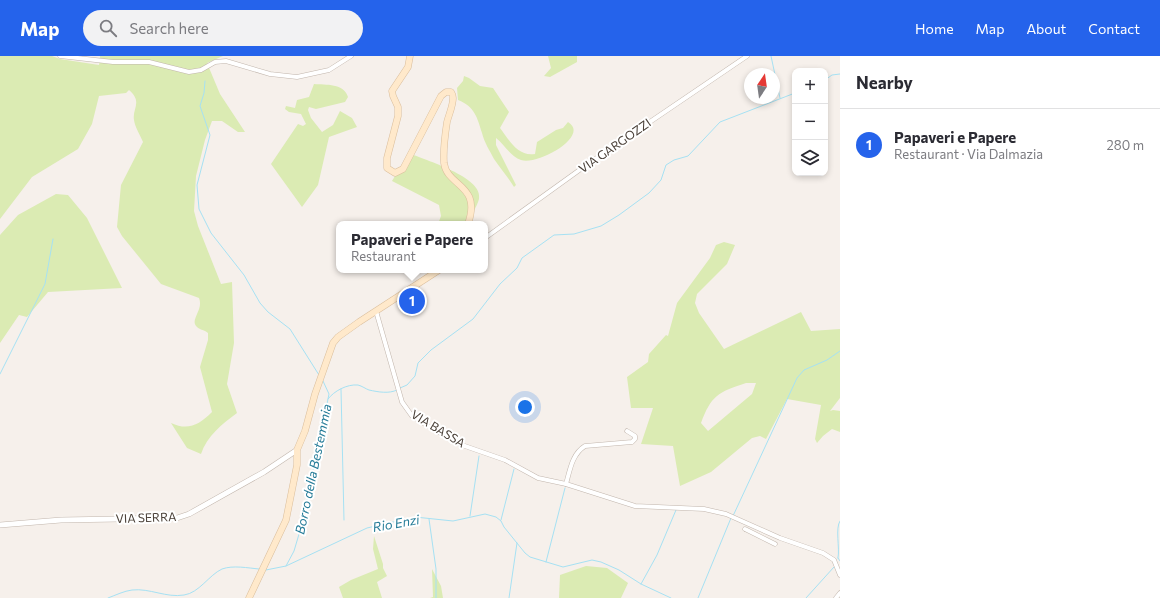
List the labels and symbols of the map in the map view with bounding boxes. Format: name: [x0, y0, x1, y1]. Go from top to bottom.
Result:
north arrow: [744, 68, 780, 104]
street label: VIA GARGOZZI: [576, 115, 653, 175]
pin: 1: [399, 286, 425, 316]
your location: [515, 397, 535, 417]
water label: Borro della Bestemmia: [291, 402, 335, 536]
street label: VIA BASSA: [409, 407, 468, 450]
street label: VIA SERRA: [115, 509, 177, 525]
water label: Rio Enzi: [371, 511, 421, 535]

